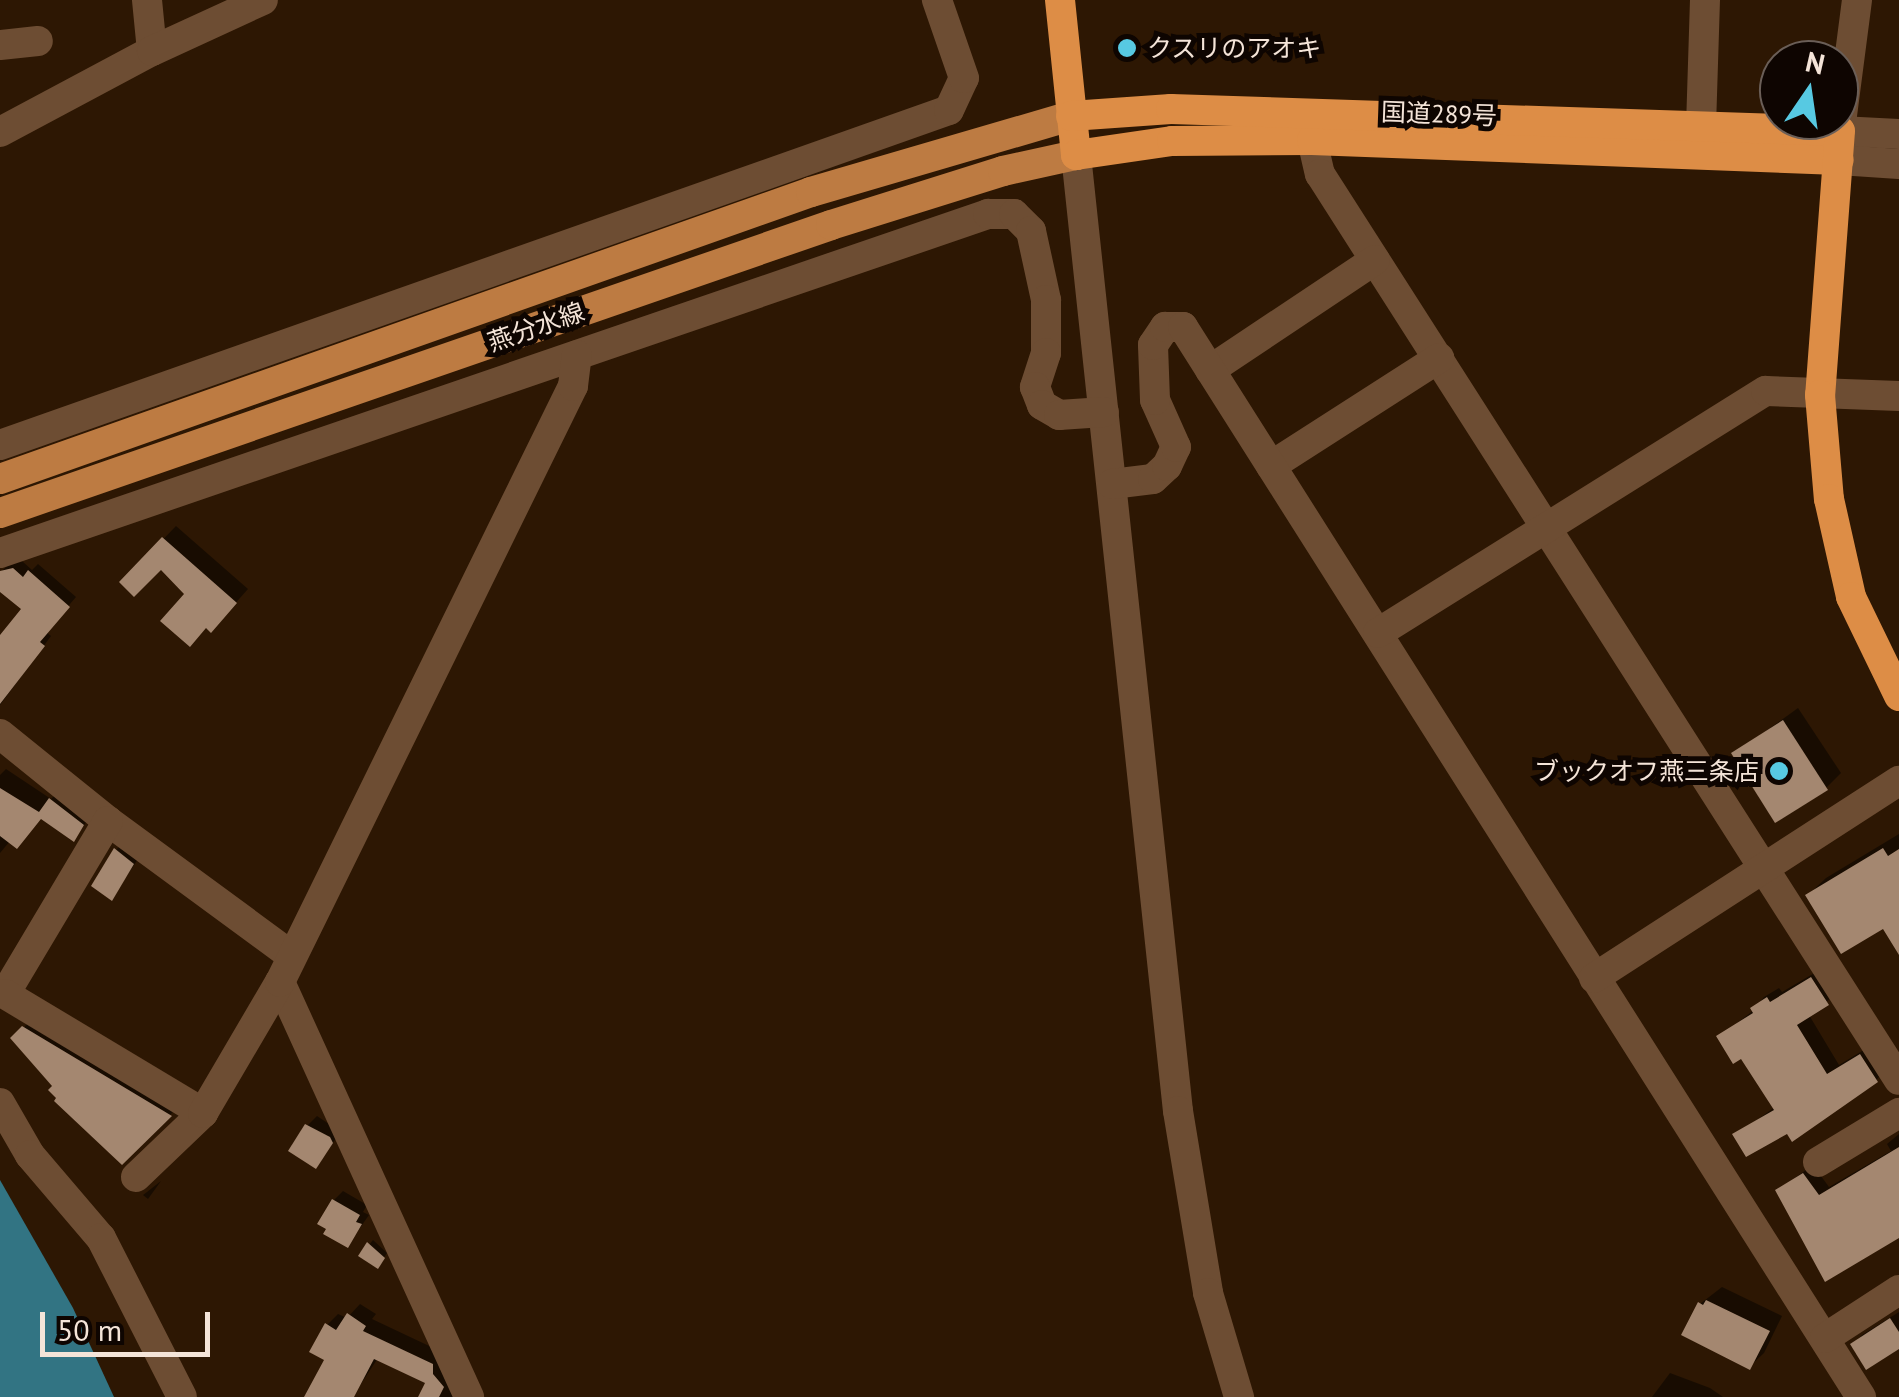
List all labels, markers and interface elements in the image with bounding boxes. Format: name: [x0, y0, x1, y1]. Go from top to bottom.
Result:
place label: クスリのアオキ: [1147, 33, 1322, 63]
marker: クスリのアオキ: [1116, 37, 1138, 59]
north arrow: [1759, 40, 1859, 140]
text: N: [1802, 42, 1829, 82]
street label: 国道289号: [1381, 97, 1497, 131]
street label: 燕分水線: [484, 297, 588, 357]
place label: ブックオフ燕三条店: [1534, 756, 1759, 786]
marker: ブックオフ燕三条店: [1768, 760, 1790, 782]
scale bar: [45, 1292, 215, 1354]
text: 50 m: [57, 1310, 122, 1349]

